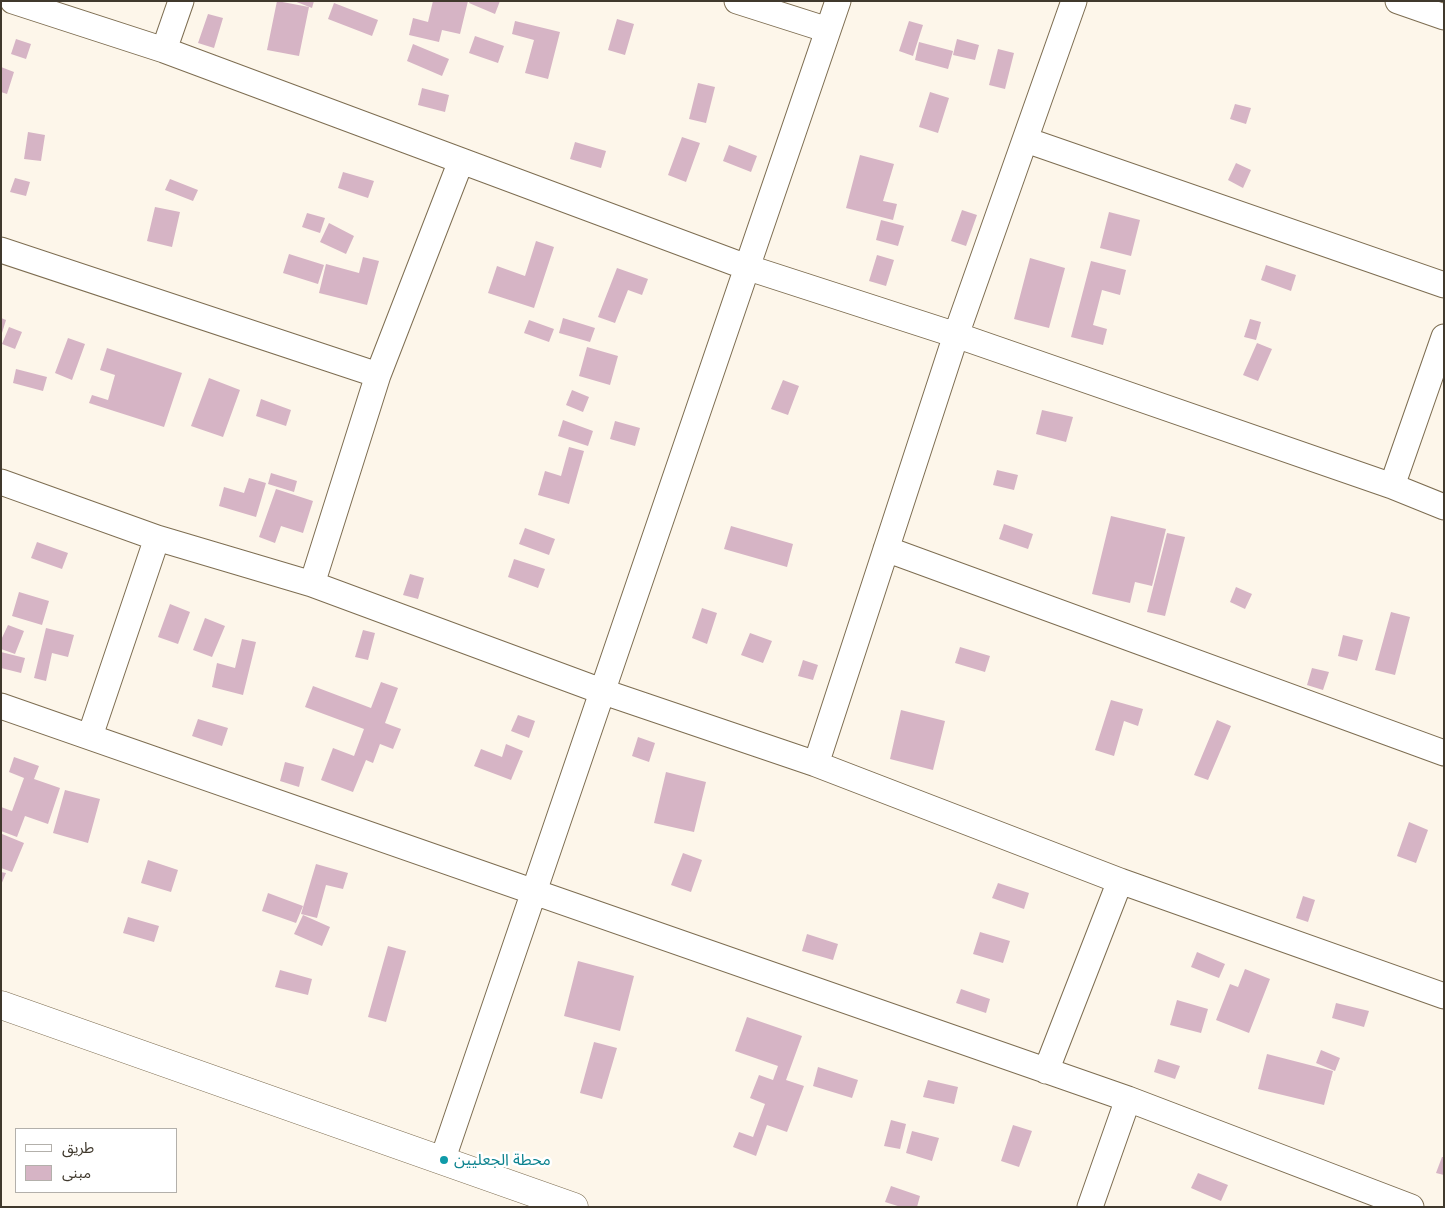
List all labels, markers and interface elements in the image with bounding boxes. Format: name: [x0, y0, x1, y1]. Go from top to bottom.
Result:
legend: [15, 1128, 178, 1193]
text: طريق: [62, 1138, 94, 1156]
place label: محطة الجعليين: [454, 1150, 551, 1170]
marker: محطة الجعليين: [438, 1154, 450, 1166]
text: مبنى: [62, 1163, 91, 1181]

